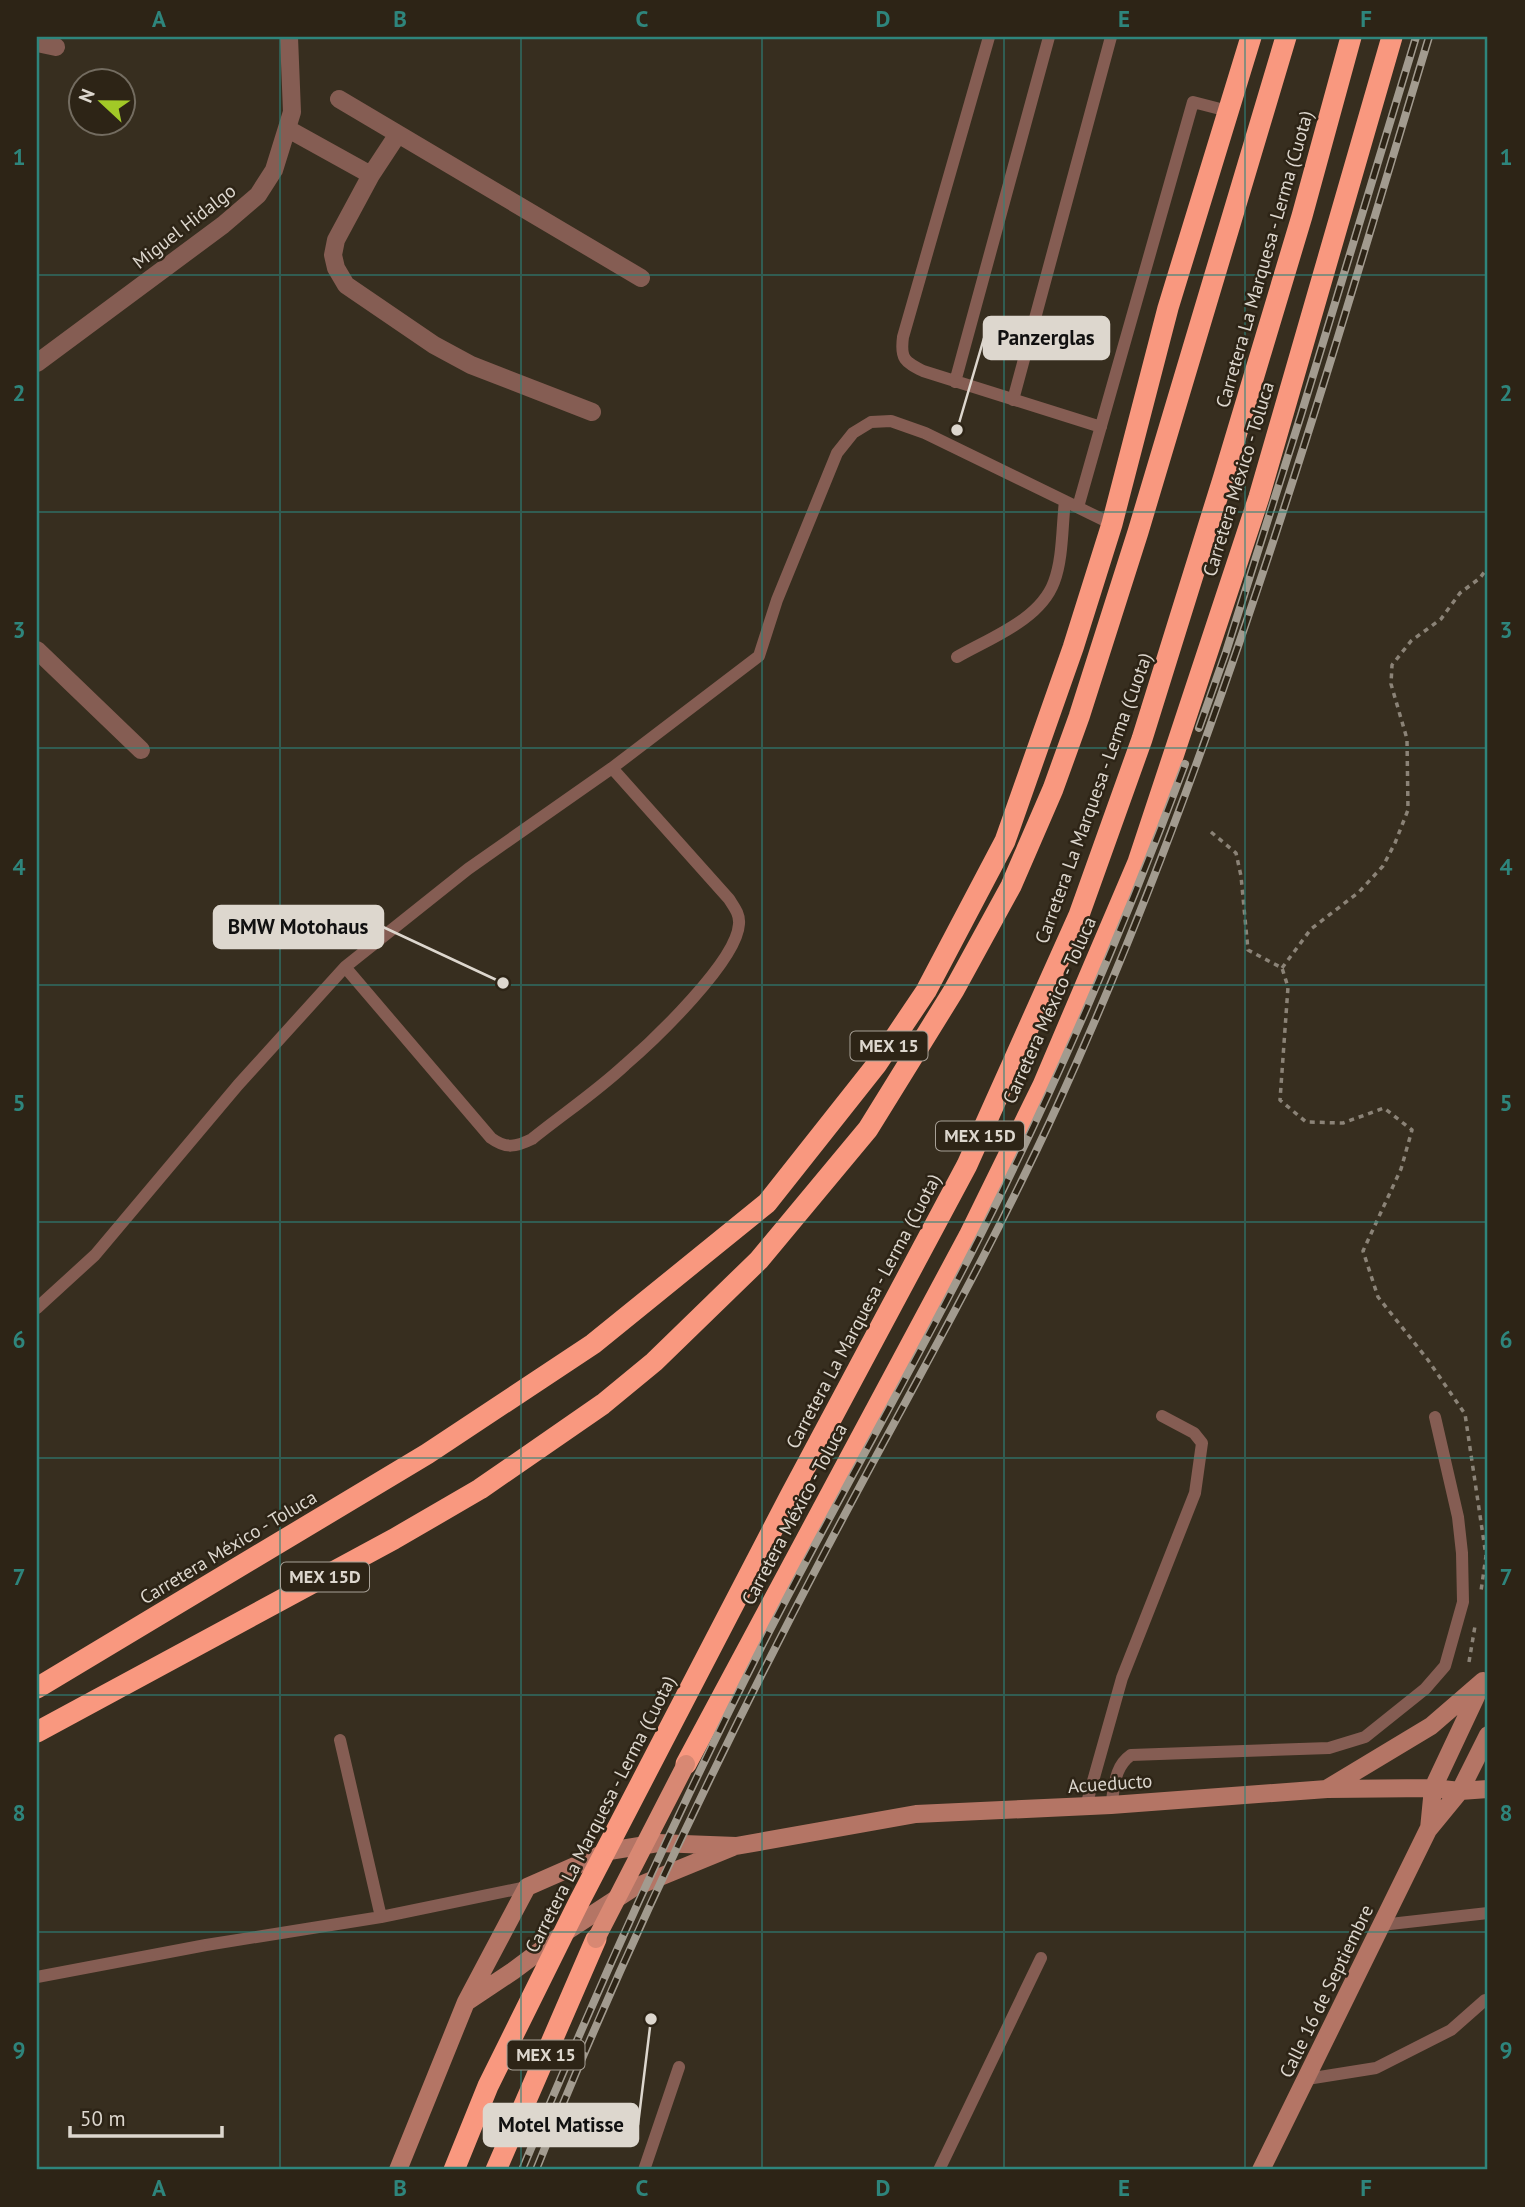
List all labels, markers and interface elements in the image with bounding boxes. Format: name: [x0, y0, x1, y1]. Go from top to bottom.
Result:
text: A: [152, 4, 166, 33]
text: B: [393, 4, 407, 33]
text: C: [636, 4, 649, 33]
text: D: [876, 4, 890, 33]
text: E: [1118, 4, 1130, 33]
text: F: [1360, 4, 1372, 33]
north arrow: [66, 66, 136, 136]
text: N: [73, 85, 100, 106]
street label: Carretera La Marquesa - Lerma (Cuota): [1210, 108, 1318, 410]
text: 1: [12, 142, 26, 171]
text: 1: [1499, 142, 1513, 171]
street label: Miguel Hidalgo: [128, 178, 240, 274]
callout: Panzerglas: [984, 317, 1109, 359]
text: Panzerglas: [997, 324, 1095, 351]
text: 2: [12, 378, 26, 407]
text: 2: [1499, 378, 1513, 407]
street label: Carretera México - Toluca: [1197, 379, 1279, 579]
text: 3: [12, 615, 26, 644]
text: 3: [1499, 615, 1513, 644]
street label: Carretera La Marquesa - Lerma (Cuota): [1029, 649, 1157, 947]
text: 4: [12, 852, 26, 881]
text: 4: [1499, 852, 1513, 881]
callout: BMW Motohaus: [214, 906, 383, 948]
text: BMW Motohaus: [228, 913, 368, 940]
street label: Carretera México - Toluca: [997, 913, 1101, 1107]
road number: MEX 15: [850, 1031, 928, 1060]
text: 5: [12, 1088, 26, 1117]
text: 5: [1499, 1088, 1513, 1117]
road number: MEX 15D: [936, 1121, 1024, 1150]
street label: Carretera La Marquesa - Lerma (Cuota): [780, 1169, 946, 1453]
text: 6: [12, 1325, 26, 1354]
text: 6: [1499, 1325, 1513, 1354]
street label: Carretera México - Toluca: [736, 1419, 852, 1609]
street label: Carretera México - Toluca: [135, 1485, 321, 1609]
text: 7: [12, 1562, 26, 1591]
road number: MEX 15D: [281, 1562, 369, 1592]
text: 7: [1499, 1562, 1513, 1591]
street label: Carretera La Marquesa - Lerma (Cuota): [519, 1671, 681, 1957]
street label: Acueducto: [1067, 1768, 1153, 1798]
text: 8: [12, 1798, 26, 1827]
text: 8: [1499, 1798, 1513, 1827]
street label: Calle 16 de Septiembre: [1274, 1901, 1378, 2081]
text: 9: [12, 2035, 26, 2064]
text: 9: [1499, 2035, 1513, 2064]
road number: MEX 15: [508, 2040, 584, 2070]
scale bar: [70, 2095, 222, 2139]
callout: Motel Matisse: [484, 2104, 638, 2146]
text: 50 m: [80, 2105, 126, 2132]
text: Motel Matisse: [498, 2111, 624, 2138]
text: A: [152, 2173, 166, 2202]
text: B: [393, 2173, 407, 2202]
text: C: [636, 2173, 649, 2202]
text: D: [876, 2173, 890, 2202]
text: E: [1118, 2173, 1130, 2202]
text: F: [1360, 2173, 1372, 2202]

